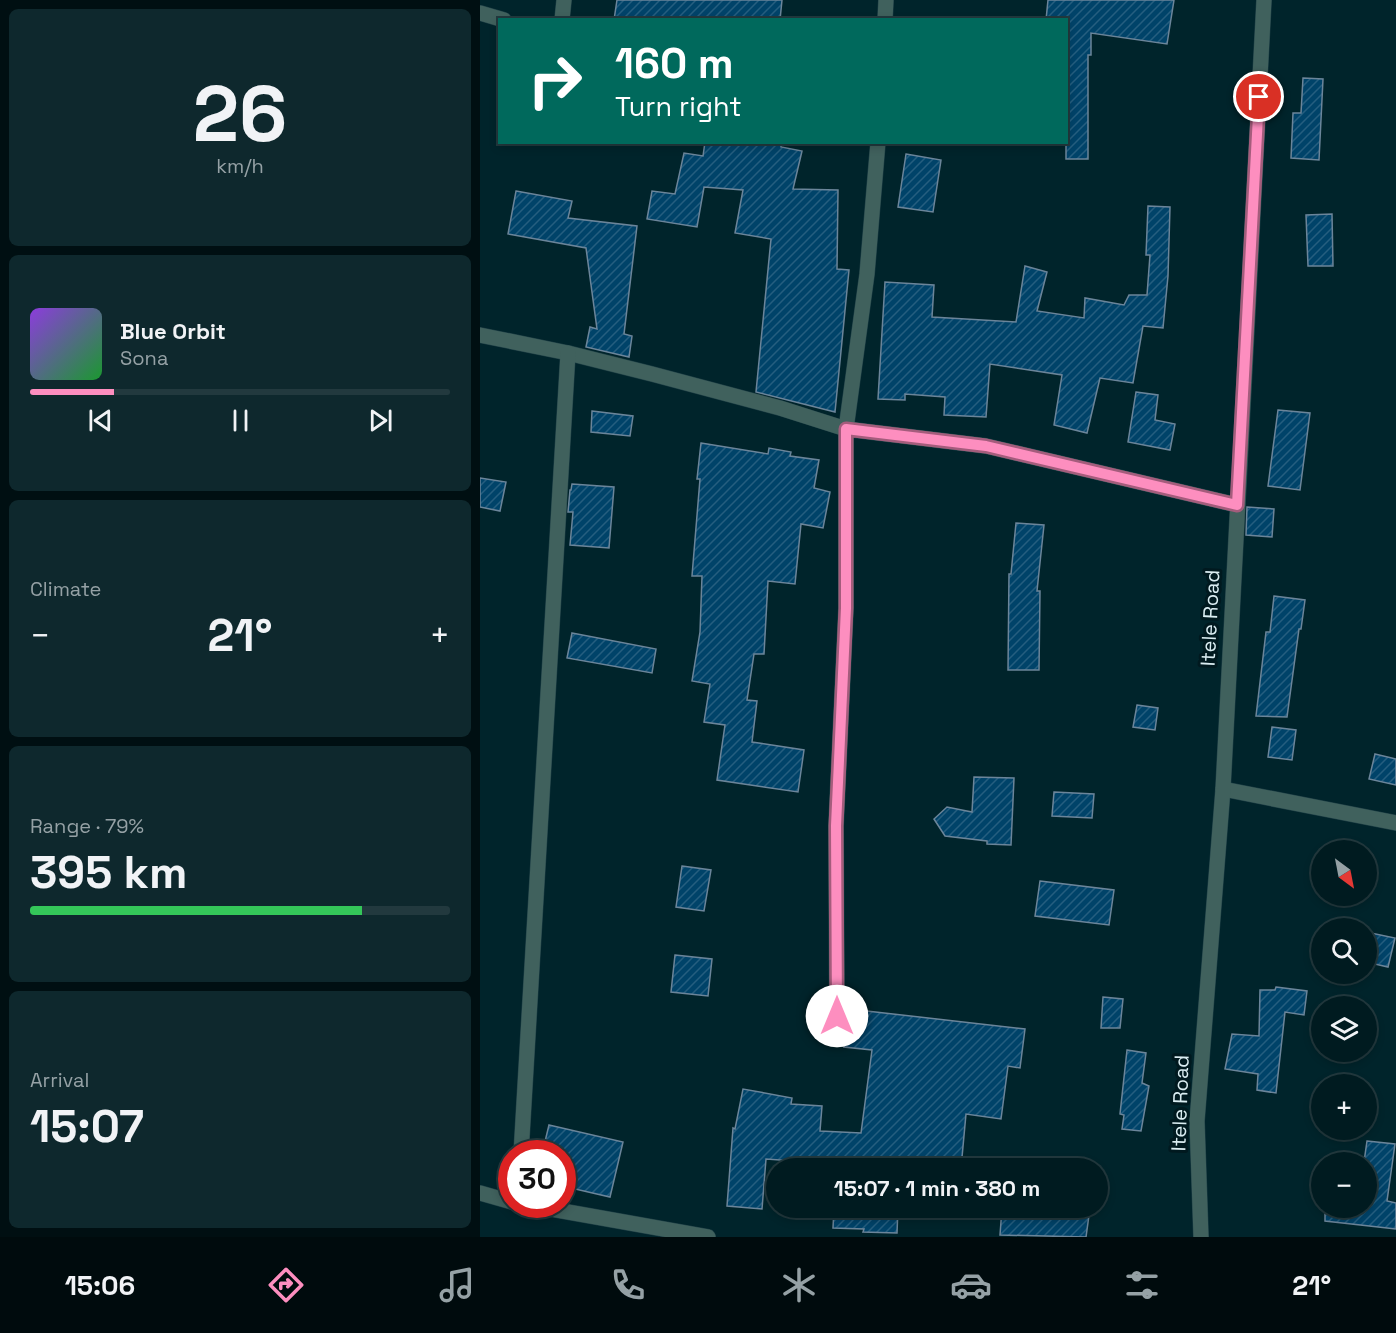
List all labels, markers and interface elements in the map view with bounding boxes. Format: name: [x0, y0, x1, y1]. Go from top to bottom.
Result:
text: 160 m: [615, 37, 734, 90]
icon: right: [516, 42, 594, 120]
text: 26: [193, 64, 287, 164]
pin: [1233, 71, 1284, 122]
icon: arrive: [1242, 80, 1275, 113]
text: Turn right: [615, 89, 742, 124]
text: km/h: [216, 153, 264, 179]
text: Blue Orbit: [120, 317, 226, 345]
text: Sona: [120, 345, 168, 371]
icon: previous: [84, 404, 117, 437]
icon: pause: [224, 404, 257, 437]
icon: next: [364, 404, 397, 437]
street label: Itele Road: [1194, 569, 1226, 667]
text: Climate: [30, 576, 101, 602]
text: 21°: [208, 607, 272, 664]
text: −: [30, 615, 50, 657]
text: +: [430, 615, 450, 657]
text: Range · 79%: [30, 813, 144, 839]
north arrow: [1311, 840, 1377, 906]
map controls: [1311, 840, 1377, 1218]
text: 395 km: [30, 844, 187, 901]
button: search: [1311, 918, 1377, 984]
position arrow: [805, 984, 869, 1048]
button: layers: [1311, 996, 1377, 1062]
street label: Itele Road: [1165, 1054, 1195, 1152]
text: Arrival: [30, 1067, 89, 1093]
button: +: [1311, 1074, 1377, 1140]
text: 15:07: [30, 1098, 144, 1155]
speed limit sign: 30: [498, 1140, 576, 1218]
button: −: [1311, 1152, 1377, 1218]
text: 15:07 · 1 min · 380 m: [834, 1174, 1040, 1202]
icon: directions: [265, 1264, 307, 1306]
icon: music: [436, 1264, 478, 1306]
icon: phone: [607, 1264, 649, 1306]
icon: climate: [778, 1264, 820, 1306]
icon: car: [950, 1264, 992, 1306]
icon: filters: [1121, 1264, 1163, 1306]
text: 15:06: [65, 1268, 135, 1303]
text: 21°: [1292, 1268, 1331, 1303]

